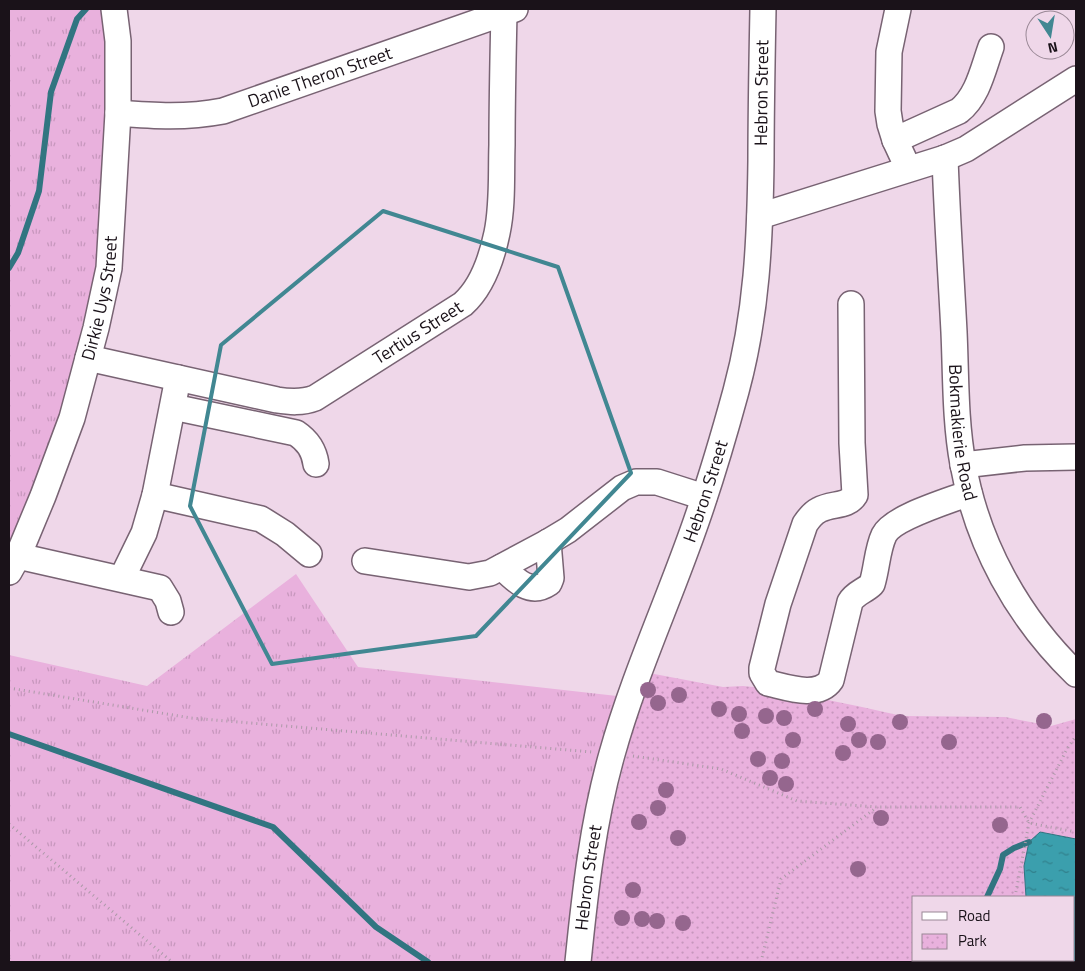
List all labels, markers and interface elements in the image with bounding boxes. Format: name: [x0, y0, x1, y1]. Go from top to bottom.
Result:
north arrow: [1025, 10, 1075, 60]
text: N: [1046, 37, 1060, 59]
street label: Danie Theron Street: [244, 39, 396, 114]
street label: Hebron Street: [747, 39, 775, 146]
street label: Dirkie Uys Street: [74, 234, 124, 363]
street label: Tertius Street: [367, 293, 468, 371]
street label: Bokmakierie Road: [942, 364, 985, 503]
street label: Hebron Street: [676, 436, 735, 546]
street label: Hebron Street: [567, 822, 609, 932]
legend: [912, 896, 1075, 961]
text: Road: [958, 904, 990, 927]
text: Park: [958, 929, 987, 952]

